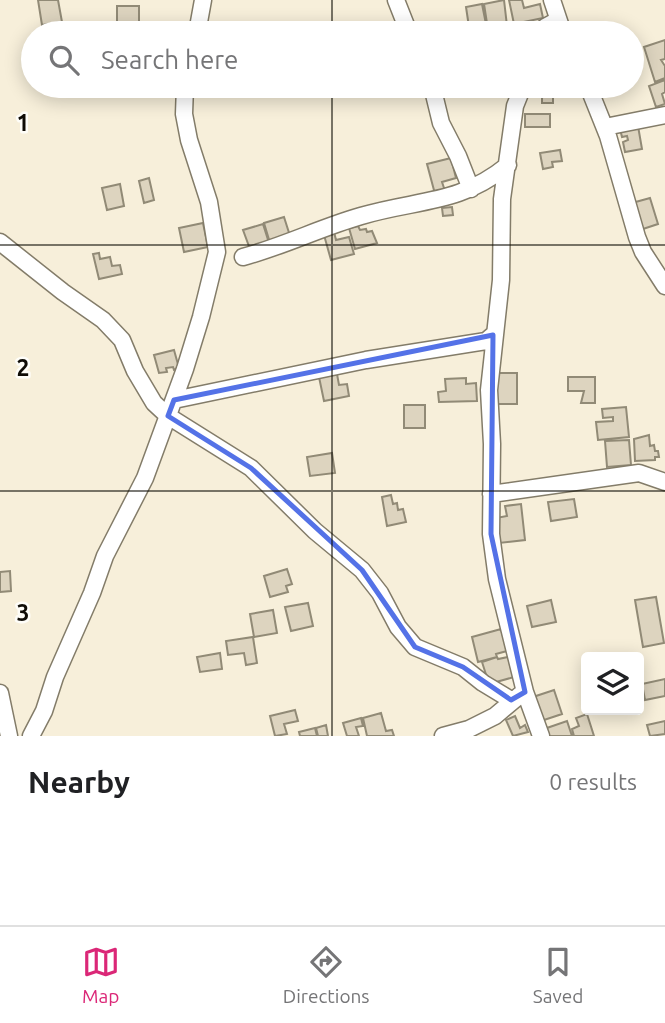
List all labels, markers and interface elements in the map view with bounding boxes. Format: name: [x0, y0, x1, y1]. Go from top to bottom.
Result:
search box: [21, 21, 644, 98]
icon: search: [45, 41, 83, 79]
text: Search here: [101, 45, 238, 74]
text: 1: [17, 110, 29, 135]
text: 2: [17, 355, 29, 380]
text: 3: [17, 600, 29, 625]
map controls: [581, 652, 644, 715]
button: layers: [581, 652, 644, 715]
text: Nearby: [28, 765, 130, 799]
text: 0 results: [549, 769, 637, 794]
tab: Map: [82, 943, 120, 1007]
tab: Directions: [283, 943, 370, 1007]
tab: Saved: [533, 943, 583, 1007]

